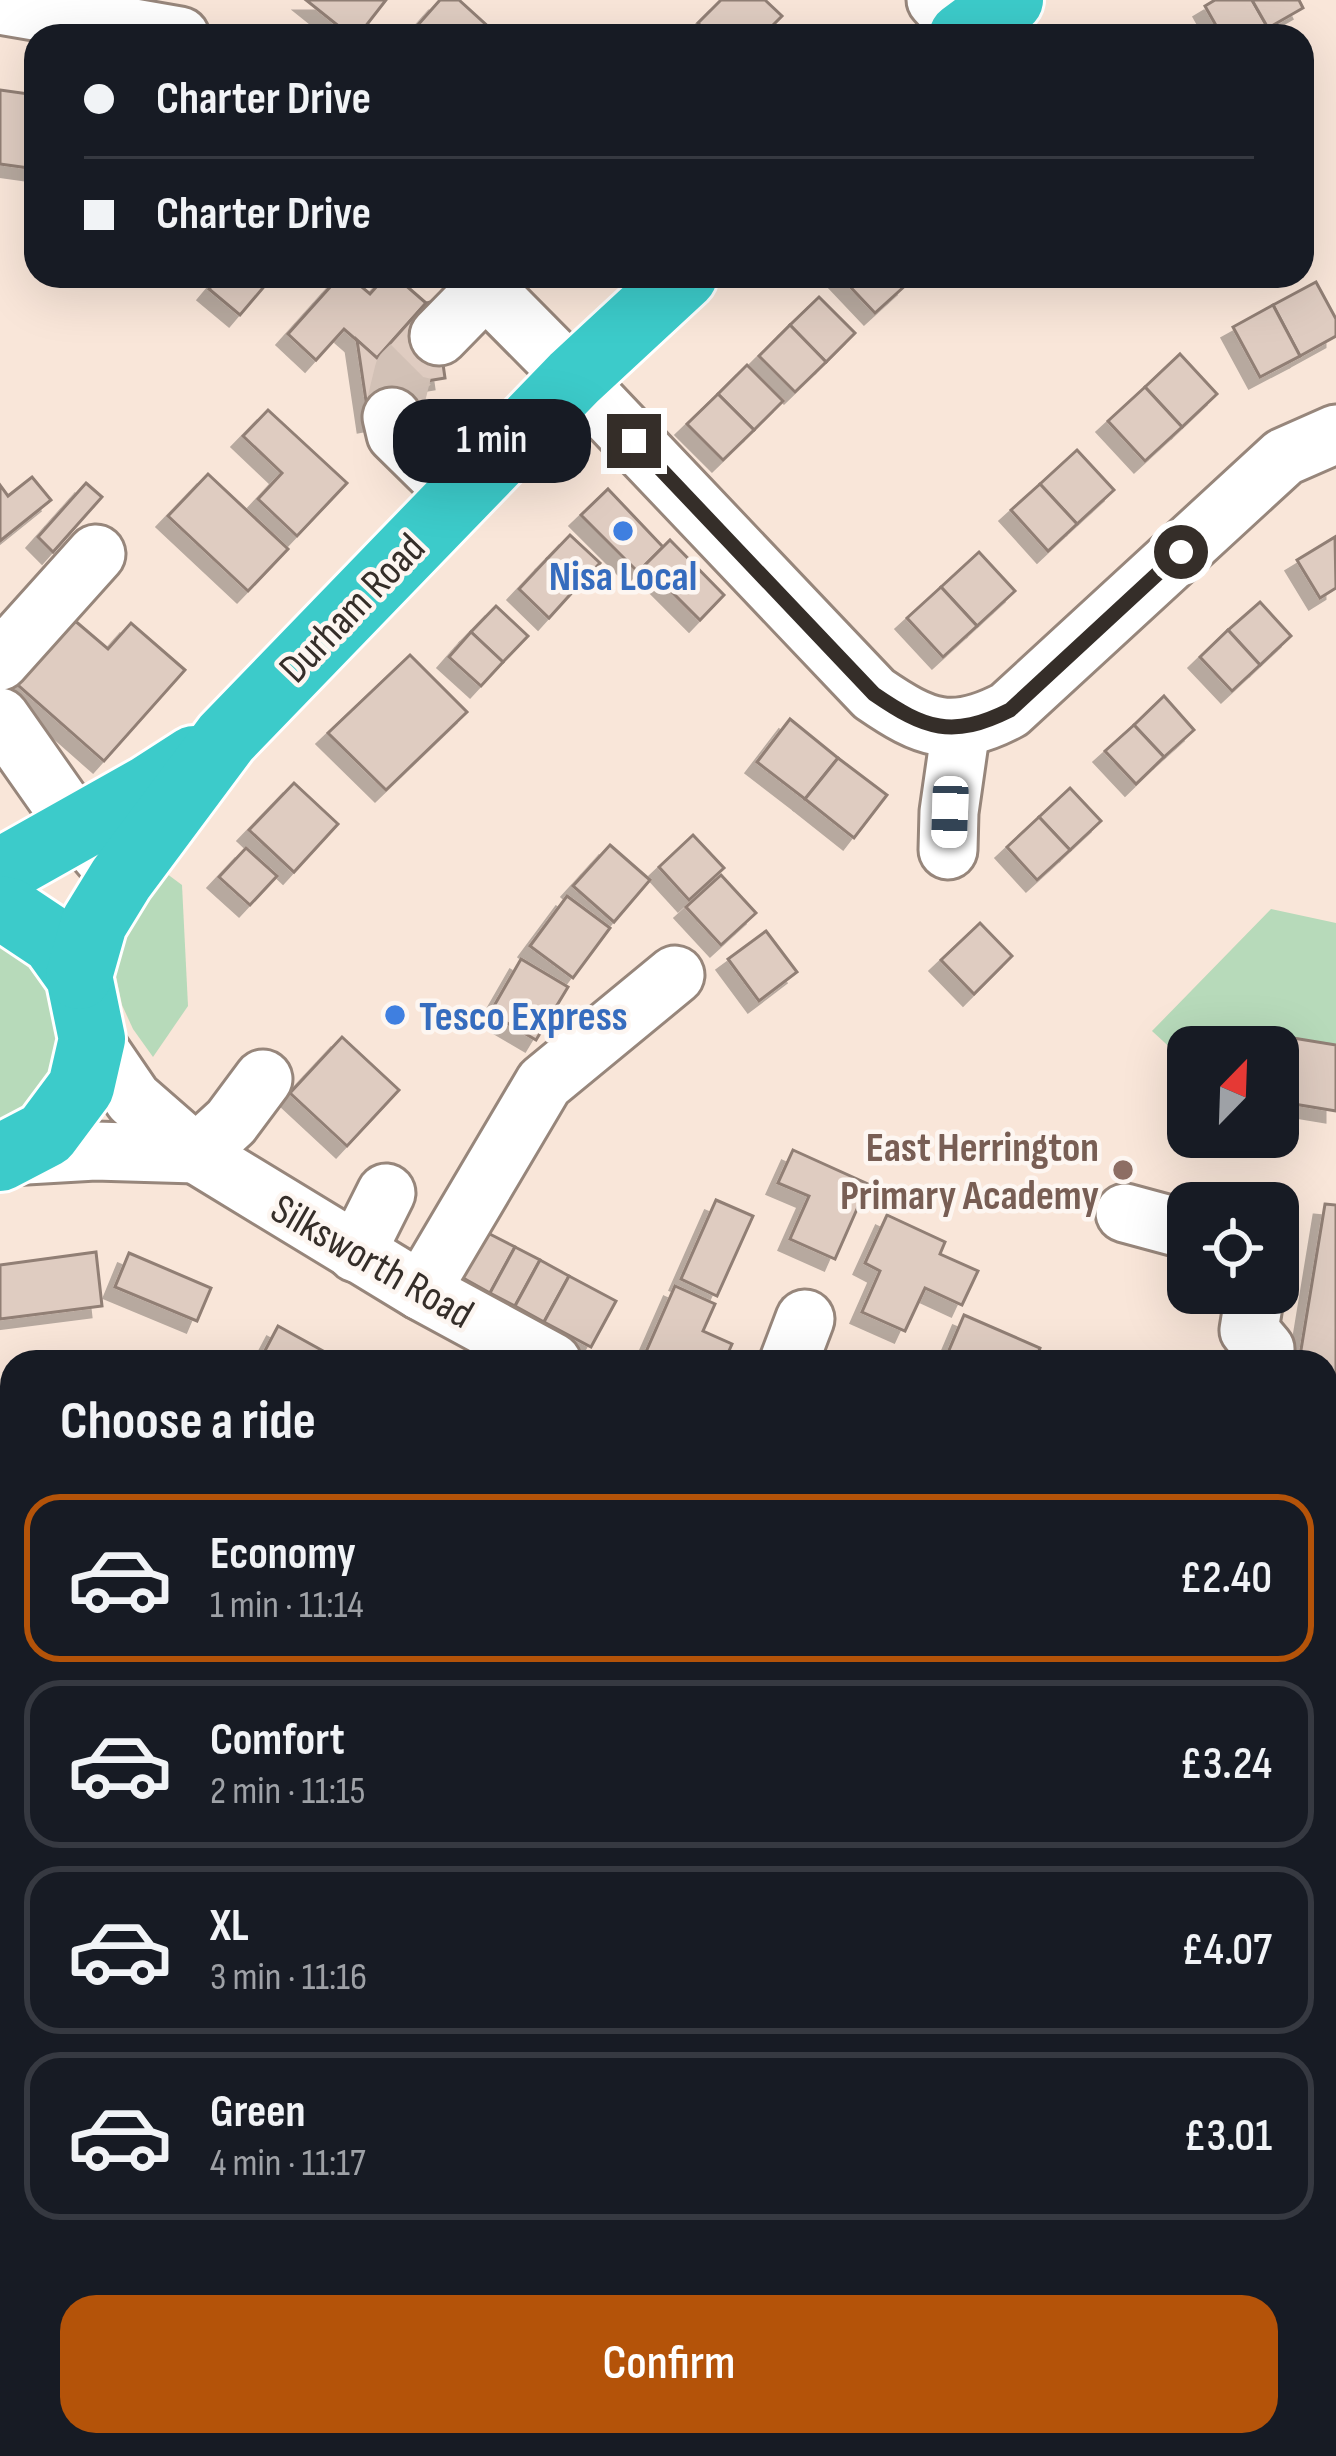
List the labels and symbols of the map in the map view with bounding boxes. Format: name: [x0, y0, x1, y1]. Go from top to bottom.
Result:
callout: 1 min: [394, 399, 592, 483]
route end: [607, 414, 661, 468]
marker: Nisa Local: [610, 518, 636, 544]
street label: Durham Road: [269, 523, 436, 694]
route start: [1154, 525, 1208, 579]
place label: Nisa Local: [549, 552, 697, 603]
car: [931, 775, 969, 849]
place label: Tesco Express: [419, 992, 628, 1043]
marker: Tesco Express: [382, 1002, 408, 1028]
north arrow: [1167, 1026, 1299, 1158]
place label: East Herrington Primary Academy: [840, 1123, 1099, 1222]
marker: East Herrington Primary Academy: [1110, 1157, 1136, 1183]
street label: Silksworth Road: [262, 1184, 482, 1340]

